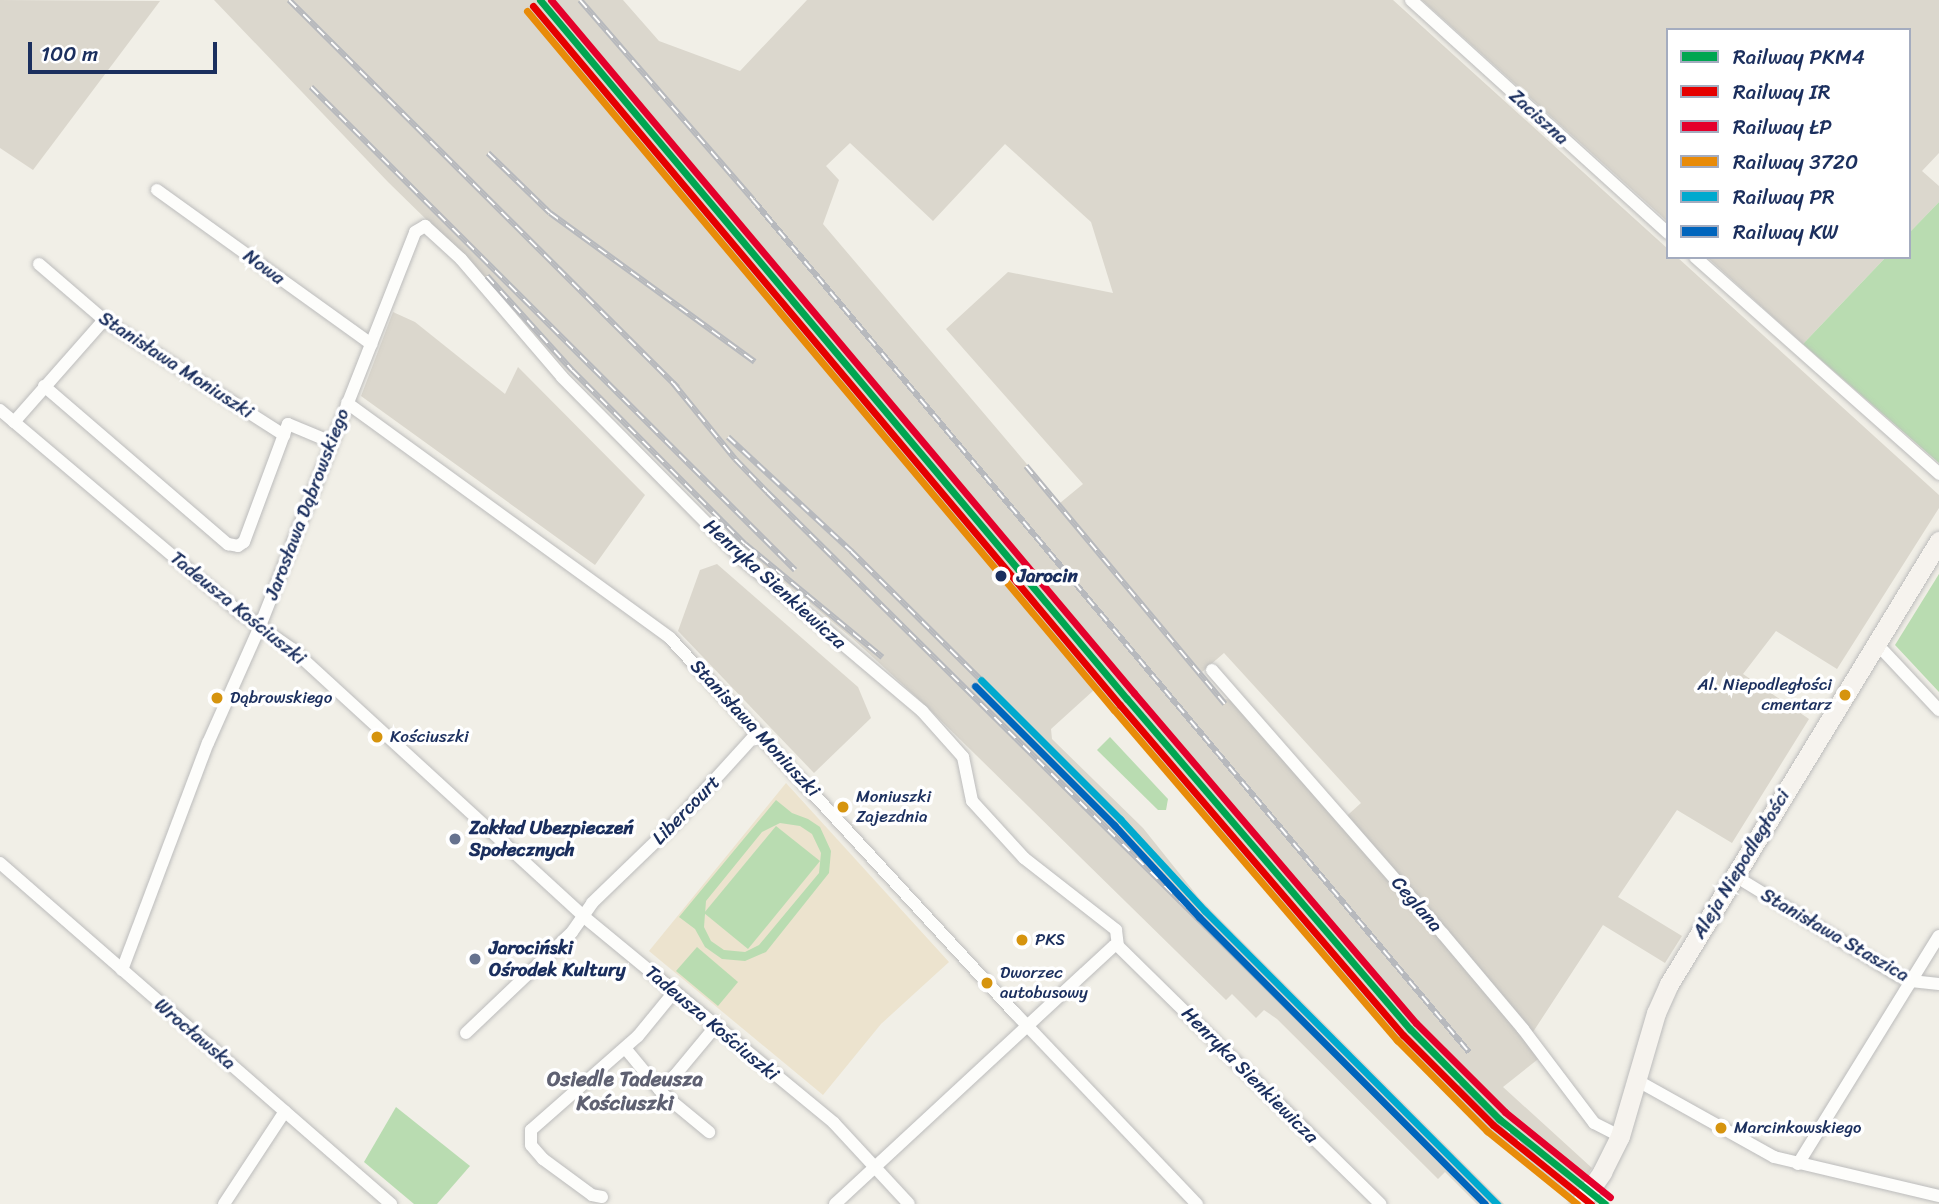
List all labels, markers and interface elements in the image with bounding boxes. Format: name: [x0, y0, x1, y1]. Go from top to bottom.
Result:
scale bar: [32, 28, 220, 72]
legend: [1666, 28, 1911, 259]
text: 100 m: [41, 35, 98, 73]
text: Railway PKM4: [1733, 38, 1865, 76]
text: Railway IR: [1733, 73, 1830, 111]
street label: Zaciszna: [1505, 84, 1573, 150]
text: Railway ŁP: [1733, 108, 1832, 146]
text: Railway 3720: [1733, 143, 1858, 181]
text: Railway PR: [1733, 178, 1835, 216]
text: Railway KW: [1733, 213, 1839, 251]
street label: Nowa: [239, 244, 289, 290]
street label: Stanisława Moniuszki: [94, 306, 258, 424]
street label: Jarosława Dąbrowskiego: [260, 405, 354, 603]
street label: Henryka Sienkiewicza: [699, 514, 851, 654]
street label: Tadeusza Kościuszki: [165, 546, 311, 670]
place label: Jarocin: [1017, 565, 1078, 587]
marker: Jarocin: [991, 566, 1011, 586]
street label: Stanisława Moniuszki: [685, 654, 825, 802]
place label: Al. Niepodległości cmentarz: [1698, 675, 1832, 715]
place label: Dąbrowskiego: [230, 688, 332, 708]
marker: Al. Niepodległości cmentarz: [1838, 688, 1852, 702]
marker: Dąbrowskiego: [210, 691, 224, 705]
place label: Kościuszki: [390, 727, 469, 747]
marker: Kościuszki: [370, 730, 384, 744]
street label: Libercourt: [648, 771, 724, 849]
street label: Aleja Niepodległości: [1687, 785, 1795, 943]
place label: Moniuszki Zajezdnia: [856, 787, 931, 827]
marker: Moniuszki Zajezdnia: [836, 800, 850, 814]
place label: Zakład Ubezpieczeń Społecznych: [469, 817, 634, 861]
marker: Zakład Ubezpieczeń Społecznych: [447, 831, 463, 847]
street label: Ceglana: [1387, 872, 1447, 936]
street label: Stanisława Staszica: [1756, 883, 1914, 987]
place label: PKS: [1035, 930, 1065, 950]
marker: PKS: [1015, 933, 1029, 947]
place label: Jarociński Ośrodek Kultury: [489, 937, 626, 981]
marker: Jarociński Ośrodek Kultury: [467, 951, 483, 967]
street label: Tadeusza Kościuszki: [640, 960, 784, 1086]
place label: Dworzec autobusowy: [1000, 963, 1088, 1003]
marker: Dworzec autobusowy: [980, 976, 994, 990]
street label: Wrocławska: [150, 994, 240, 1074]
street label: Henryka Sienkiewicza: [1177, 1002, 1323, 1148]
district label: Osiedle Tadeusza Kościuszki: [547, 1066, 703, 1116]
place label: Marcinkowskiego: [1734, 1118, 1861, 1138]
marker: Marcinkowskiego: [1714, 1121, 1728, 1135]

